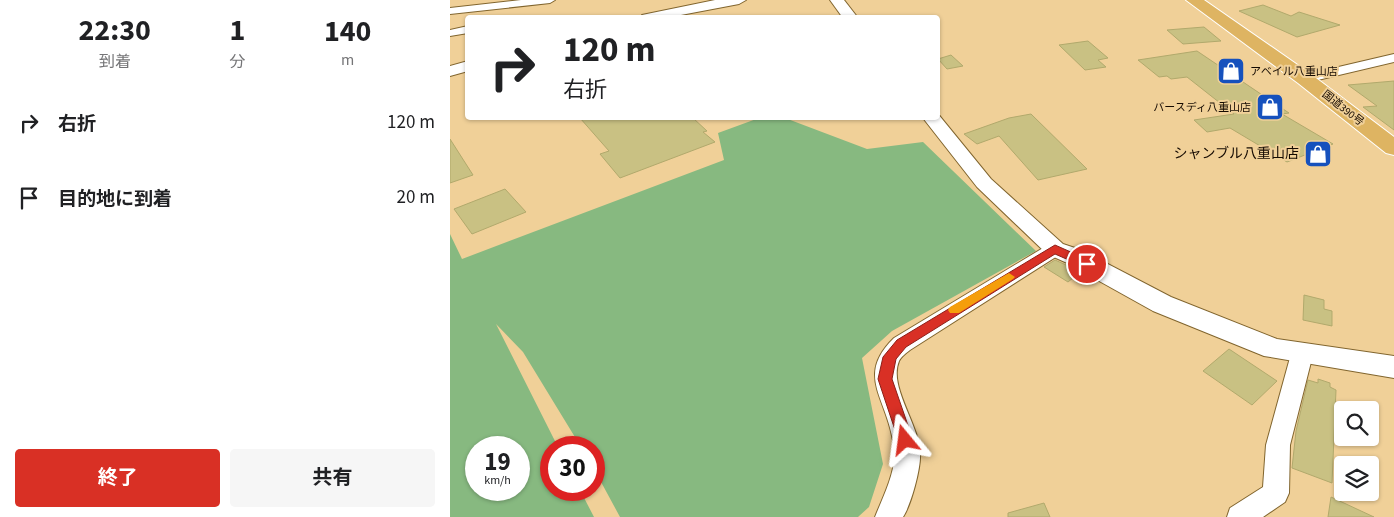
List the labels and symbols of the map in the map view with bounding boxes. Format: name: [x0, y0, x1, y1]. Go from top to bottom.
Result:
shop icon: アベイル八重山店: [1216, 56, 1246, 86]
place label: アベイル八重山店: [1250, 64, 1338, 79]
street label: 国道390号: [1319, 87, 1367, 129]
shop icon: バースディ八重山店: [1255, 92, 1285, 122]
place label: バースディ八重山店: [1153, 100, 1251, 115]
shop icon: シャンブル八重山店: [1303, 139, 1333, 169]
place label: シャンブル八重山店: [1173, 144, 1299, 164]
pin: [1066, 243, 1108, 285]
position arrow: [878, 413, 930, 465]
speed limit sign: 30: [540, 436, 605, 501]

